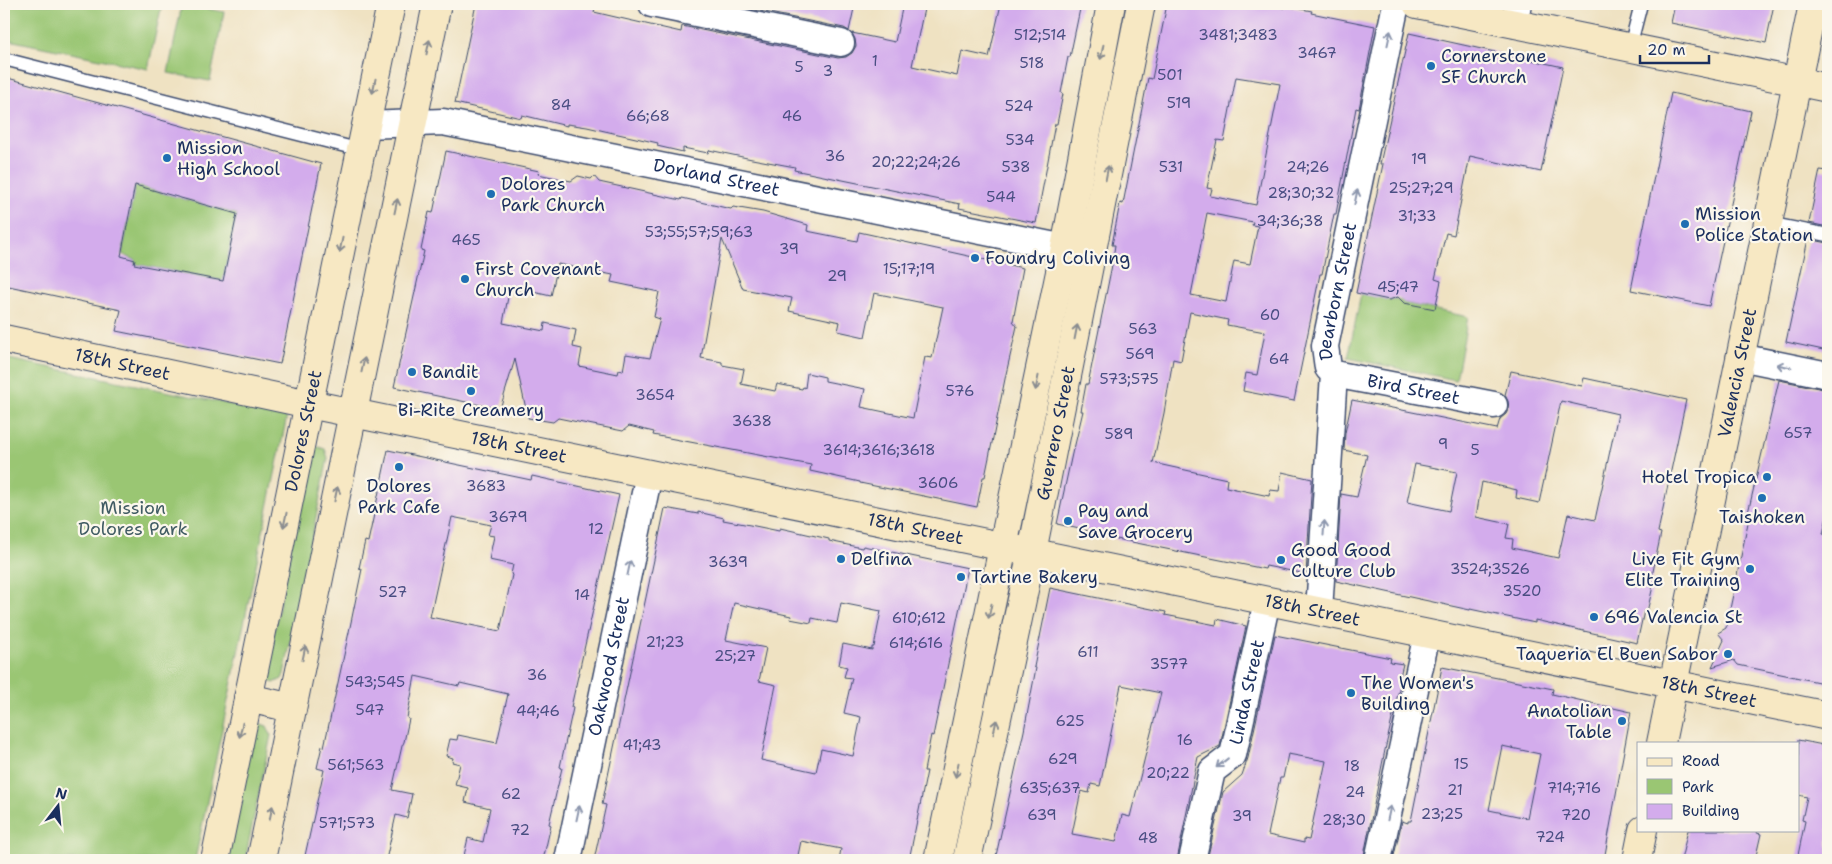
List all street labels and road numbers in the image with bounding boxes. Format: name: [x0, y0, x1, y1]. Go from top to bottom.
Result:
street label: Dorland Street: [651, 153, 782, 202]
street label: Dearborn Street: [1313, 220, 1362, 362]
street label: Valencia Street: [1712, 306, 1762, 440]
street label: 18th Street: [72, 342, 173, 386]
street label: Guerrero Street: [1031, 364, 1081, 502]
street label: Dolores Street: [279, 368, 327, 494]
street label: Bird Street: [1365, 369, 1462, 410]
street label: 18th Street: [469, 426, 569, 469]
street label: 18th Street: [865, 507, 966, 550]
street label: 18th Street: [1262, 588, 1362, 632]
street label: Oakwood Street: [582, 594, 635, 738]
street label: Linda Street: [1224, 637, 1270, 747]
street label: 18th Street: [1659, 670, 1759, 713]

